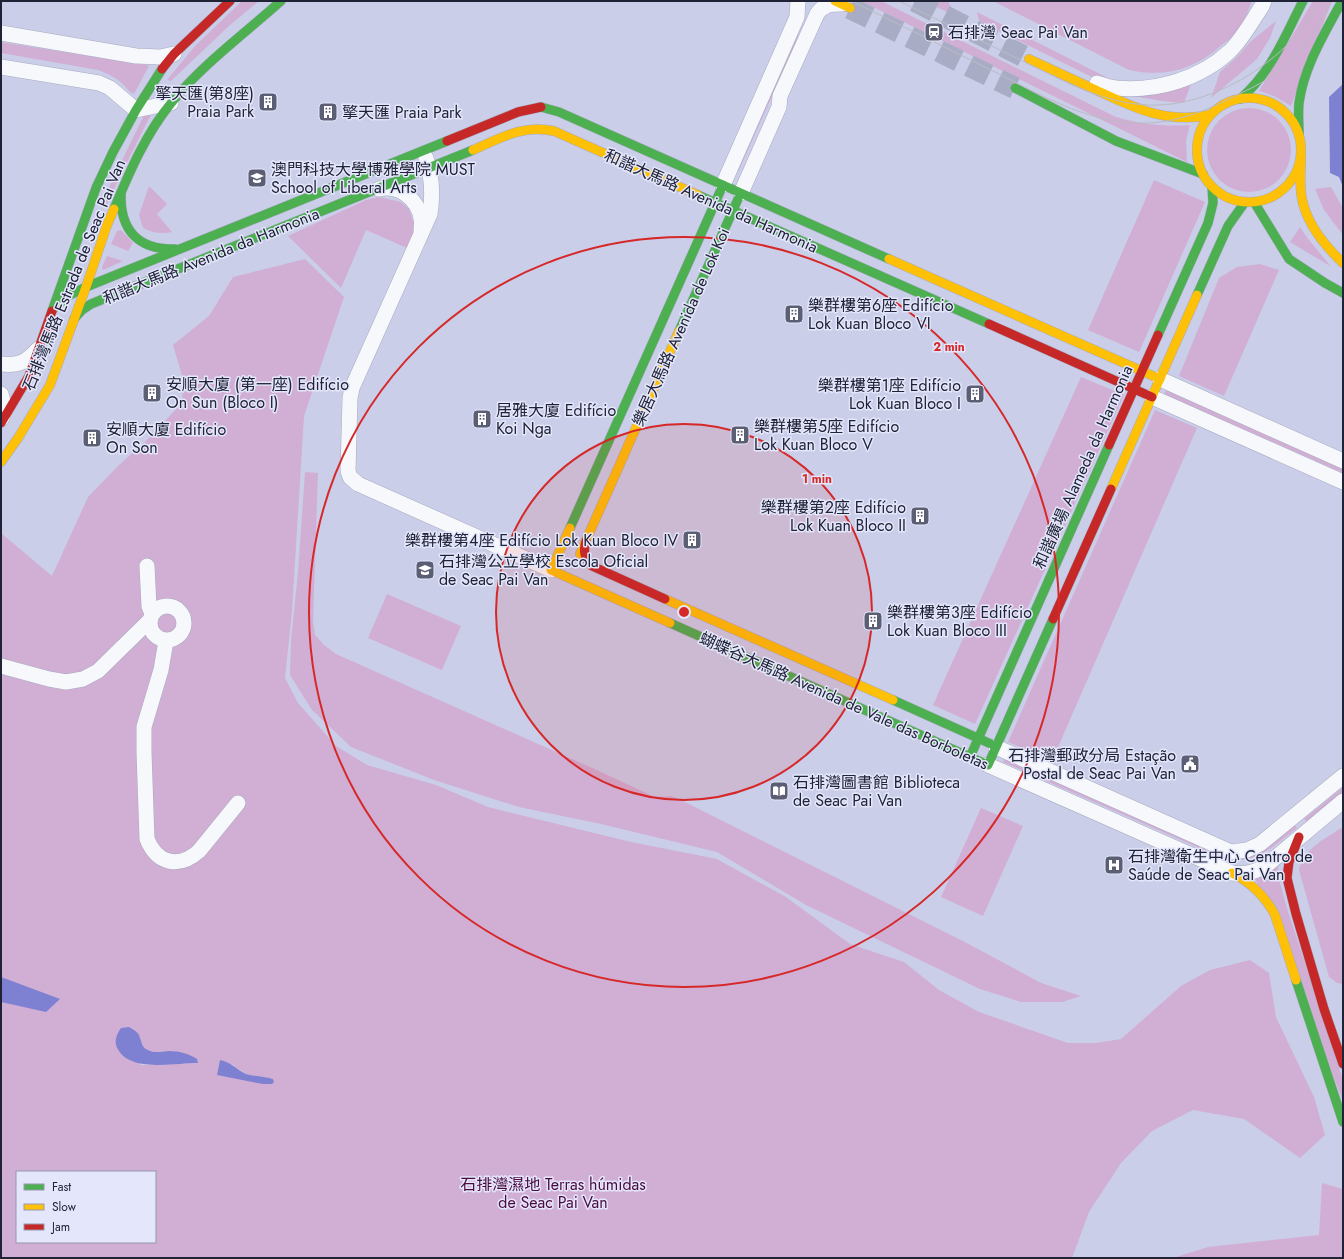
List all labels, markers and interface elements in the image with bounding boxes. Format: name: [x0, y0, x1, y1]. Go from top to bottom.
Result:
station icon: 石排灣 Seac Pai Van: [923, 21, 945, 43]
place label: 石排灣 Seac Pai Van: [948, 21, 1088, 44]
place label: 擎天匯(第8座) Praia Park: [155, 82, 255, 123]
building icon: 擎天匯(第8座) Praia Park: [257, 91, 279, 113]
building icon: 擎天匯 Praia Park: [317, 101, 339, 123]
place label: 擎天匯 Praia Park: [342, 101, 463, 124]
street label: 和諧大馬路 Avenida da Harmonia: [601, 143, 821, 259]
street label: 石排灣馬路 Estrada de Seac Pai Van: [17, 156, 131, 394]
place label: 澳門科技大學博雅學院 MUST School of Liberal Arts: [271, 158, 476, 199]
school or university icon: 澳門科技大學博雅學院 MUST School of Liberal Arts: [246, 167, 268, 189]
street label: 和諧大馬路 Avenida da Harmonia: [99, 202, 323, 310]
street label: 樂居大馬路 Avenida de Lok Koi: [627, 224, 735, 430]
place label: 樂群樓第6座 Edifício Lok Kuan Bloco VI: [808, 294, 954, 335]
building icon: 樂群樓第6座 Edifício Lok Kuan Bloco VI: [783, 303, 805, 325]
text: 2 min: [933, 338, 965, 356]
street label: 和諧廣場 Alameda da Harmonia: [1028, 361, 1138, 573]
place label: 安順大廈 (第一座) Edifício On Sun (Bloco I): [166, 373, 349, 414]
place label: 樂群樓第1座 Edifício Lok Kuan Bloco I: [818, 374, 961, 415]
building icon: 安順大廈 (第一座) Edifício On Sun (Bloco I): [141, 382, 163, 404]
building icon: 樂群樓第1座 Edifício Lok Kuan Bloco I: [964, 383, 986, 405]
place label: 居雅大廈 Edifício Koi Nga: [496, 399, 616, 440]
building icon: 居雅大廈 Edifício Koi Nga: [471, 408, 493, 430]
place label: 樂群樓第5座 Edifício Lok Kuan Bloco V: [754, 415, 899, 456]
place label: 安順大廈 Edifício On Son: [106, 418, 226, 459]
building icon: 樂群樓第5座 Edifício Lok Kuan Bloco V: [729, 424, 751, 446]
building icon: 安順大廈 Edifício On Son: [81, 427, 103, 449]
text: 1 min: [802, 470, 832, 488]
place label: 樂群樓第2座 Edifício Lok Kuan Bloco II: [761, 496, 906, 537]
building icon: 樂群樓第2座 Edifício Lok Kuan Bloco II: [909, 505, 931, 527]
place label: 樂群樓第4座 Edifício Lok Kuan Bloco IV: [405, 529, 678, 552]
building icon: 樂群樓第4座 Edifício Lok Kuan Bloco IV: [681, 529, 703, 551]
place label: 石排灣公立學校 Escola Oficial de Seac Pai Van: [439, 550, 648, 591]
school or university icon: 石排灣公立學校 Escola Oficial de Seac Pai Van: [414, 559, 436, 581]
place label: 樂群樓第3座 Edifício Lok Kuan Bloco III: [887, 601, 1032, 642]
centre of rings: [677, 605, 691, 619]
building icon: 樂群樓第3座 Edifício Lok Kuan Bloco III: [862, 610, 884, 632]
street label: 蝴蝶谷大馬路 Avenida de Vale das Borboletas: [696, 627, 992, 775]
place label: 石排灣郵政分局 Estação Postal de Seac Pai Van: [1008, 744, 1176, 785]
public building icon: 石排灣郵政分局 Estação Postal de Seac Pai Van: [1179, 753, 1201, 775]
place label: 石排灣圖書館 Biblioteca de Seac Pai Van: [793, 771, 960, 812]
library icon: 石排灣圖書館 Biblioteca de Seac Pai Van: [768, 780, 790, 802]
place label: 石排灣衛生中心 Centro de Saúde de Seac Pai Van: [1128, 845, 1312, 886]
hospital icon: 石排灣衛生中心 Centro de Saúde de Seac Pai Van: [1103, 854, 1125, 876]
legend: [16, 1171, 156, 1243]
park label: 石排灣濕地 Terras húmidas de Seac Pai Van: [460, 1173, 646, 1214]
text: Fast: [52, 1178, 71, 1196]
text: Slow: [52, 1198, 77, 1216]
text: Jam: [50, 1218, 70, 1236]

